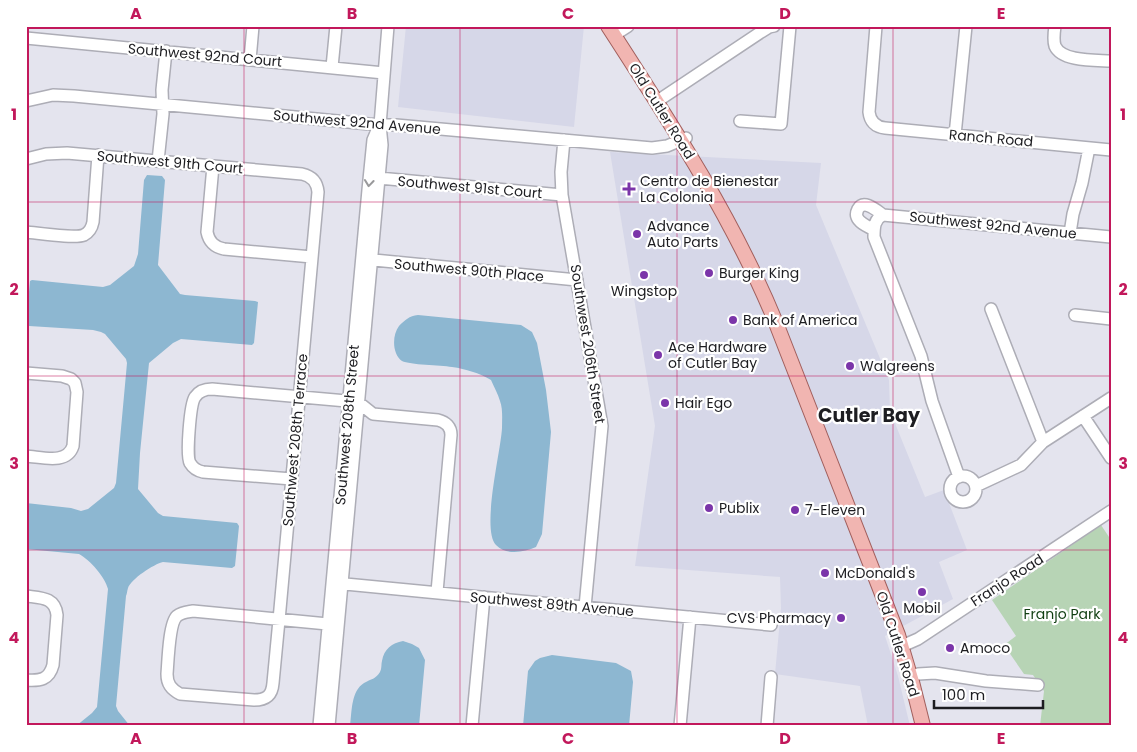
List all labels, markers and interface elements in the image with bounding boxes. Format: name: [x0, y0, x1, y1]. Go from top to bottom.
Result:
text: A: [130, 2, 142, 25]
text: B: [347, 2, 357, 25]
text: C: [562, 2, 574, 25]
text: D: [779, 2, 791, 25]
text: E: [997, 2, 1005, 25]
street label: Southwest 92nd Court: [127, 38, 283, 72]
street label: Old Cutler Road: [624, 59, 700, 163]
text: 1: [11, 103, 17, 126]
text: 1: [1120, 103, 1126, 126]
street label: Southwest 92nd Avenue: [272, 105, 442, 139]
street label: Ranch Road: [948, 124, 1034, 152]
street label: Southwest 91th Court: [96, 146, 244, 178]
street label: Southwest 91st Court: [397, 171, 543, 203]
place label: Centro de Bienestar La Colonia: [640, 171, 779, 207]
one-way arrow: [364, 179, 375, 187]
marker: Centro de Bienestar La Colonia: [622, 182, 636, 196]
street label: Southwest 92nd Avenue: [908, 206, 1078, 244]
place label: Advance Auto Parts: [647, 216, 718, 252]
marker: Advance Auto Parts: [631, 228, 643, 240]
street label: Southwest 90th Place: [393, 253, 545, 287]
street label: Southwest 206th Street: [566, 263, 610, 425]
place label: Burger King: [719, 263, 799, 283]
marker: Burger King: [703, 267, 715, 279]
marker: Wingstop: [638, 269, 650, 281]
text: 2: [9, 278, 19, 301]
text: 2: [1118, 278, 1128, 301]
place label: Wingstop: [611, 281, 677, 301]
place label: Bank of America: [743, 310, 857, 330]
marker: Bank of America: [727, 314, 739, 326]
place label: Ace Hardware of Cutler Bay: [668, 337, 767, 373]
street label: Southwest 208th Street: [330, 344, 364, 506]
marker: Ace Hardware of Cutler Bay: [652, 349, 664, 361]
street label: Southwest 208th Terrace: [277, 352, 313, 527]
place label: Walgreens: [860, 356, 935, 376]
marker: Walgreens: [844, 360, 856, 372]
place label: Hair Ego: [675, 393, 732, 413]
marker: Hair Ego: [659, 397, 671, 409]
district label: Cutler Bay: [818, 402, 921, 429]
text: 3: [9, 452, 19, 475]
text: 3: [1118, 452, 1128, 475]
place label: Publix: [719, 498, 759, 518]
place label: 7-Eleven: [805, 500, 865, 520]
marker: Publix: [703, 502, 715, 514]
marker: 7-Eleven: [789, 504, 801, 516]
street label: Franjo Road: [967, 549, 1047, 611]
place label: McDonald's: [835, 563, 915, 583]
marker: McDonald's: [819, 567, 831, 579]
marker: Mobil: [916, 586, 928, 598]
street label: Southwest 89th Avenue: [469, 587, 635, 621]
street label: Old Cutler Road: [871, 589, 925, 699]
place label: Mobil: [903, 598, 941, 618]
park label: Franjo Park: [1024, 604, 1101, 624]
place label: CVS Pharmacy: [727, 608, 831, 628]
marker: CVS Pharmacy: [835, 612, 847, 624]
text: 4: [9, 626, 20, 649]
text: 4: [1118, 626, 1129, 649]
place label: Amoco: [960, 638, 1010, 658]
marker: Amoco: [944, 642, 956, 654]
scale bar: [934, 677, 1043, 709]
text: 100 m: [942, 684, 985, 705]
text: A: [130, 727, 142, 750]
text: B: [347, 727, 357, 750]
text: C: [562, 727, 574, 750]
text: D: [779, 727, 791, 750]
text: E: [997, 727, 1005, 750]

